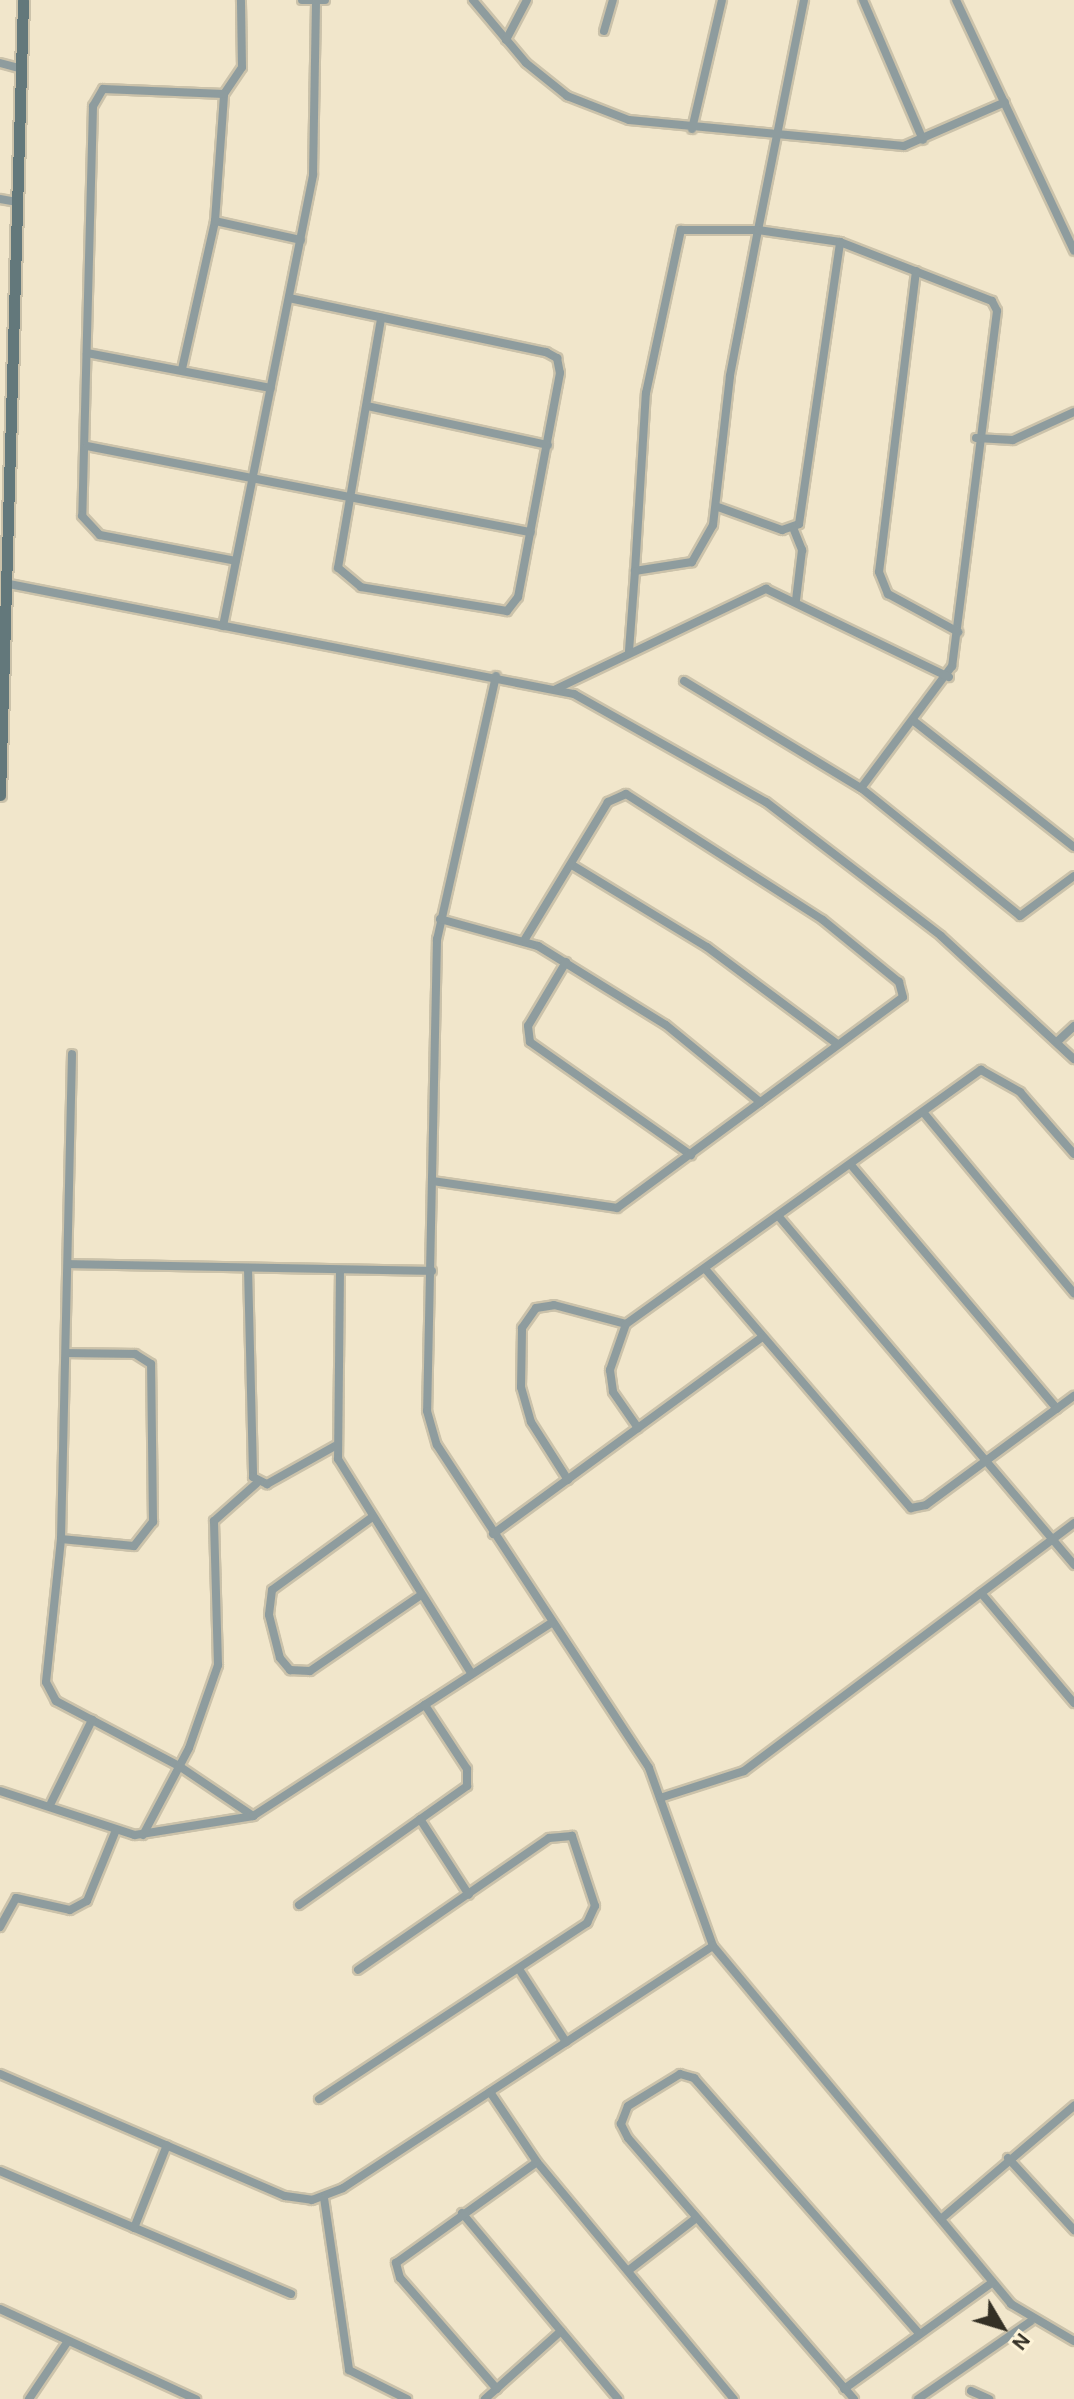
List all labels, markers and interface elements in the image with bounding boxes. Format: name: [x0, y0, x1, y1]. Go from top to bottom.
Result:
north arrow: [962, 2287, 1042, 2367]
text: N: [1006, 2328, 1036, 2356]

